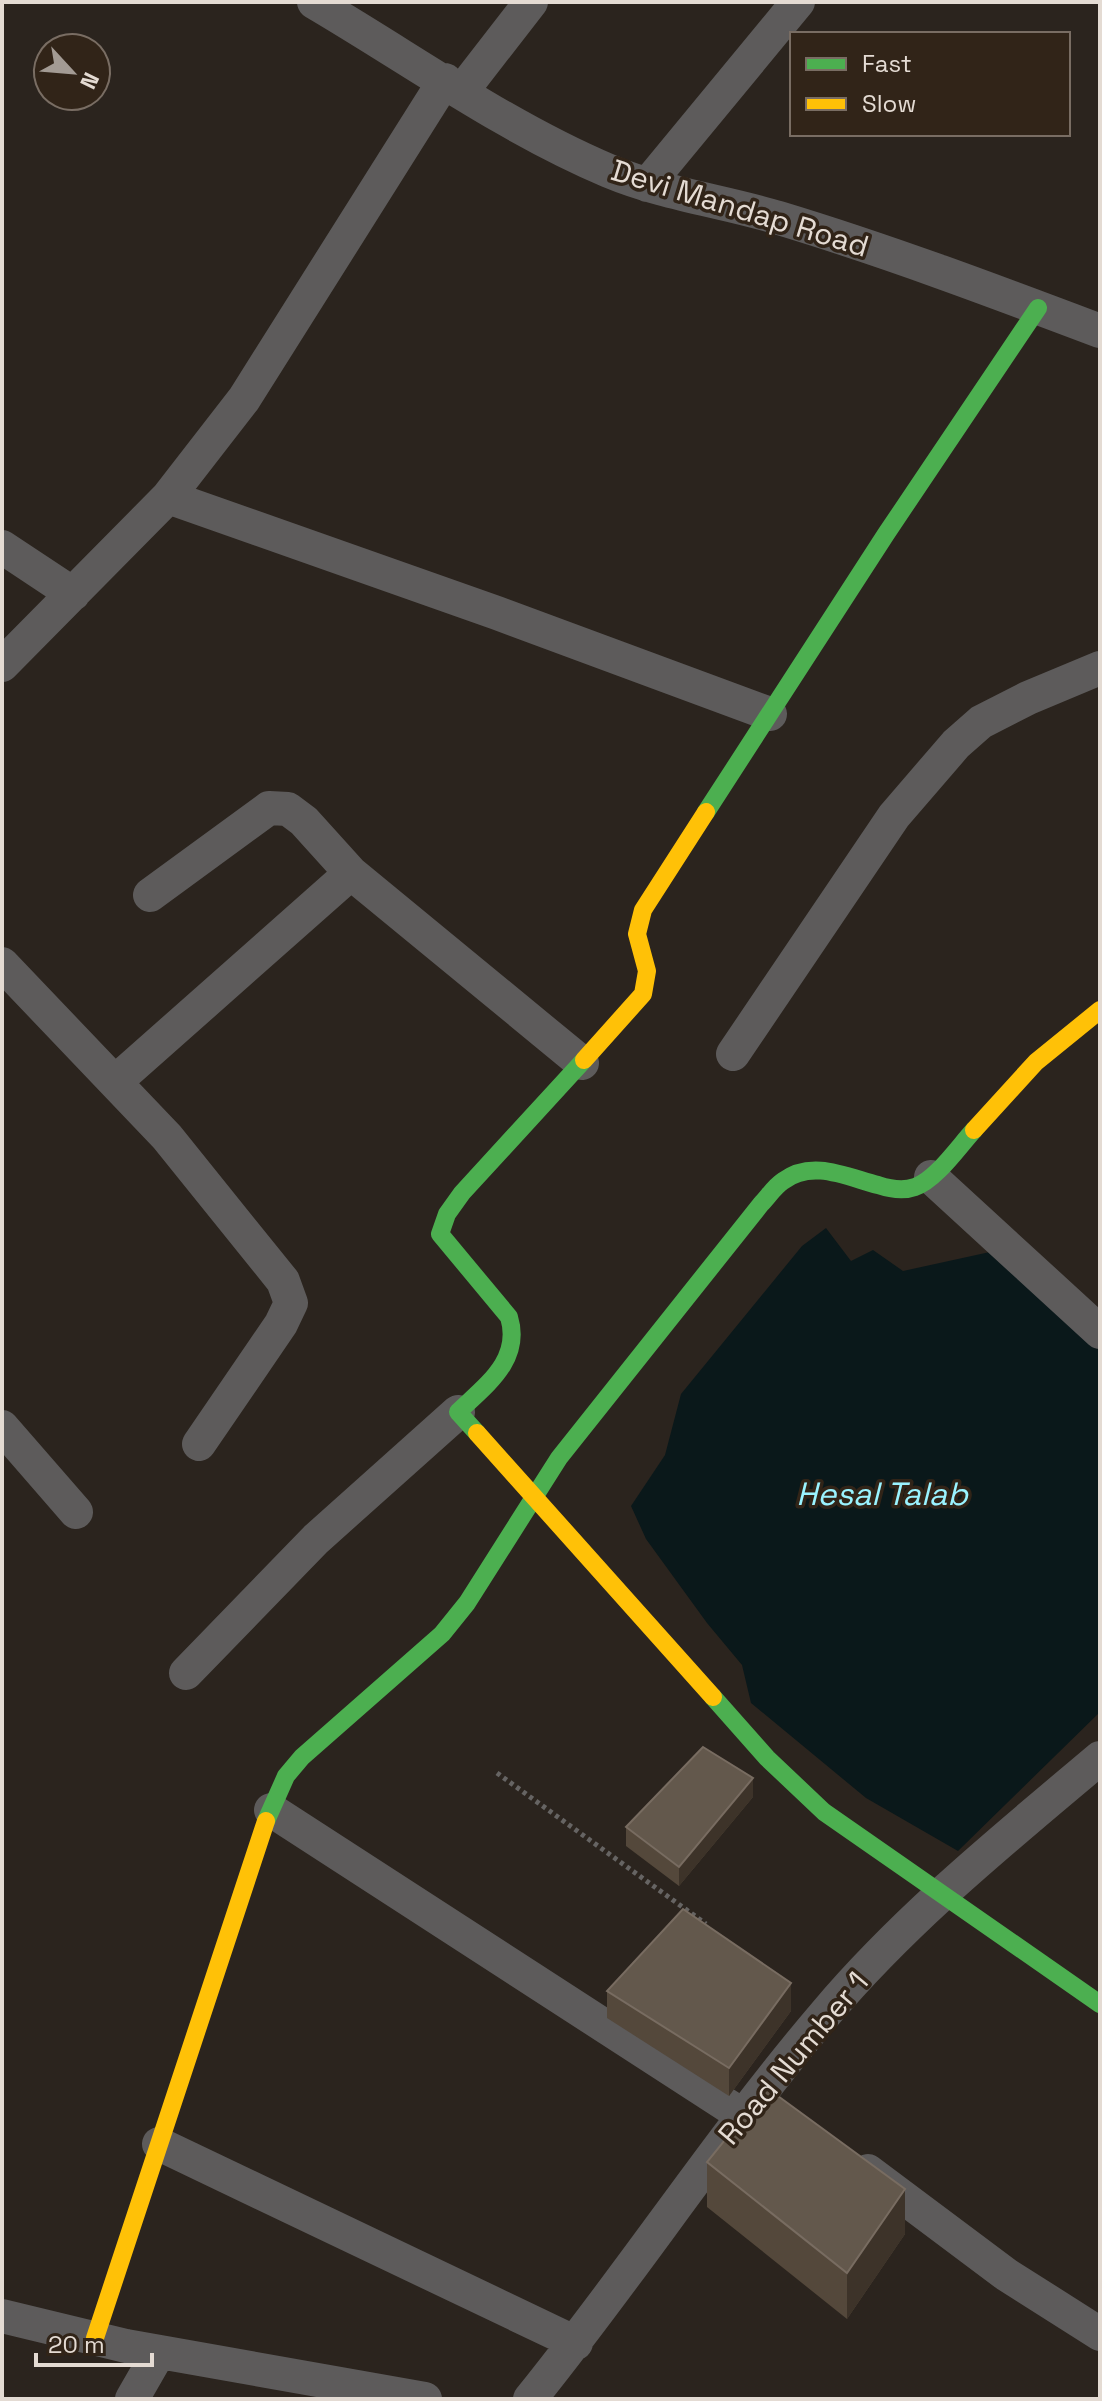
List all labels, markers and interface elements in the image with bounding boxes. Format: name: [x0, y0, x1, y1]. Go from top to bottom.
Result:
north arrow: [32, 32, 112, 112]
legend: [790, 32, 1070, 136]
text: Fast: [862, 48, 912, 79]
text: N: [74, 68, 106, 94]
text: Slow: [862, 88, 916, 119]
street label: Devi Mandap Road: [607, 150, 873, 266]
water label: Hesal Talab: [796, 1474, 969, 1514]
street label: Road Number 1: [709, 1963, 877, 2153]
scale bar: [36, 2317, 152, 2367]
text: 20 m: [48, 2329, 105, 2360]

